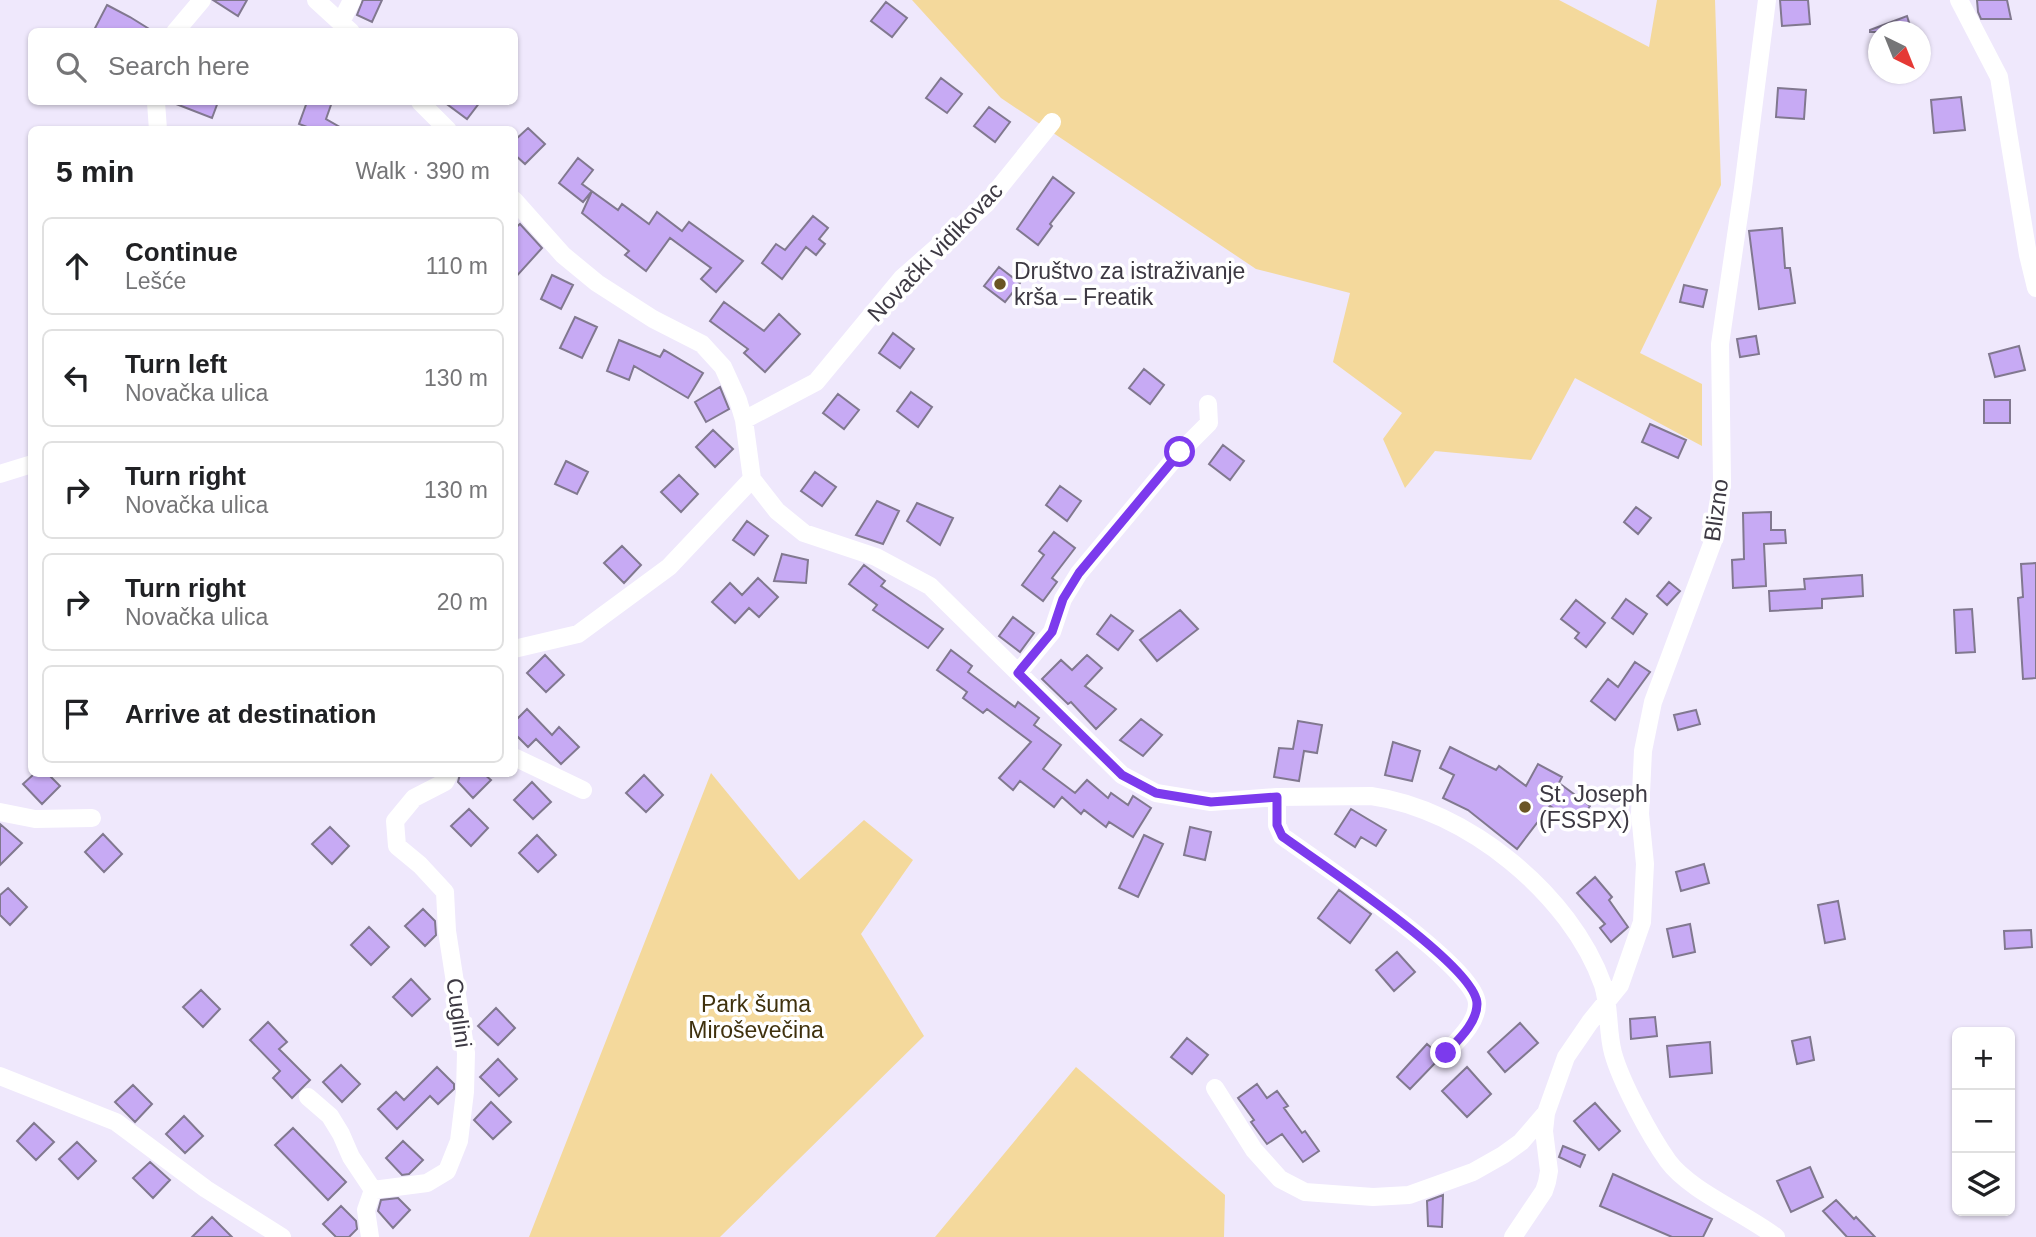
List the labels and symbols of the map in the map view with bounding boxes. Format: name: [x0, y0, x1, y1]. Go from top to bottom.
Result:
north arrow: [1868, 21, 1931, 84]
street label: Novački vidikovac: [862, 177, 1008, 327]
place label: Društvo za istraživanje krša – Freatik: [1014, 258, 1245, 310]
marker: Društvo za istraživanje krša – Freatik: [992, 276, 1008, 292]
route start: [1164, 436, 1195, 467]
street label: Blizno: [1699, 477, 1733, 543]
place label: St. Joseph (FSSPX): [1539, 781, 1648, 833]
marker: St. Joseph (FSSPX): [1517, 799, 1533, 815]
street label: Cuglini: [441, 976, 477, 1050]
park label: Park šuma Miroševečina: [688, 991, 824, 1043]
route end: [1430, 1037, 1461, 1068]

